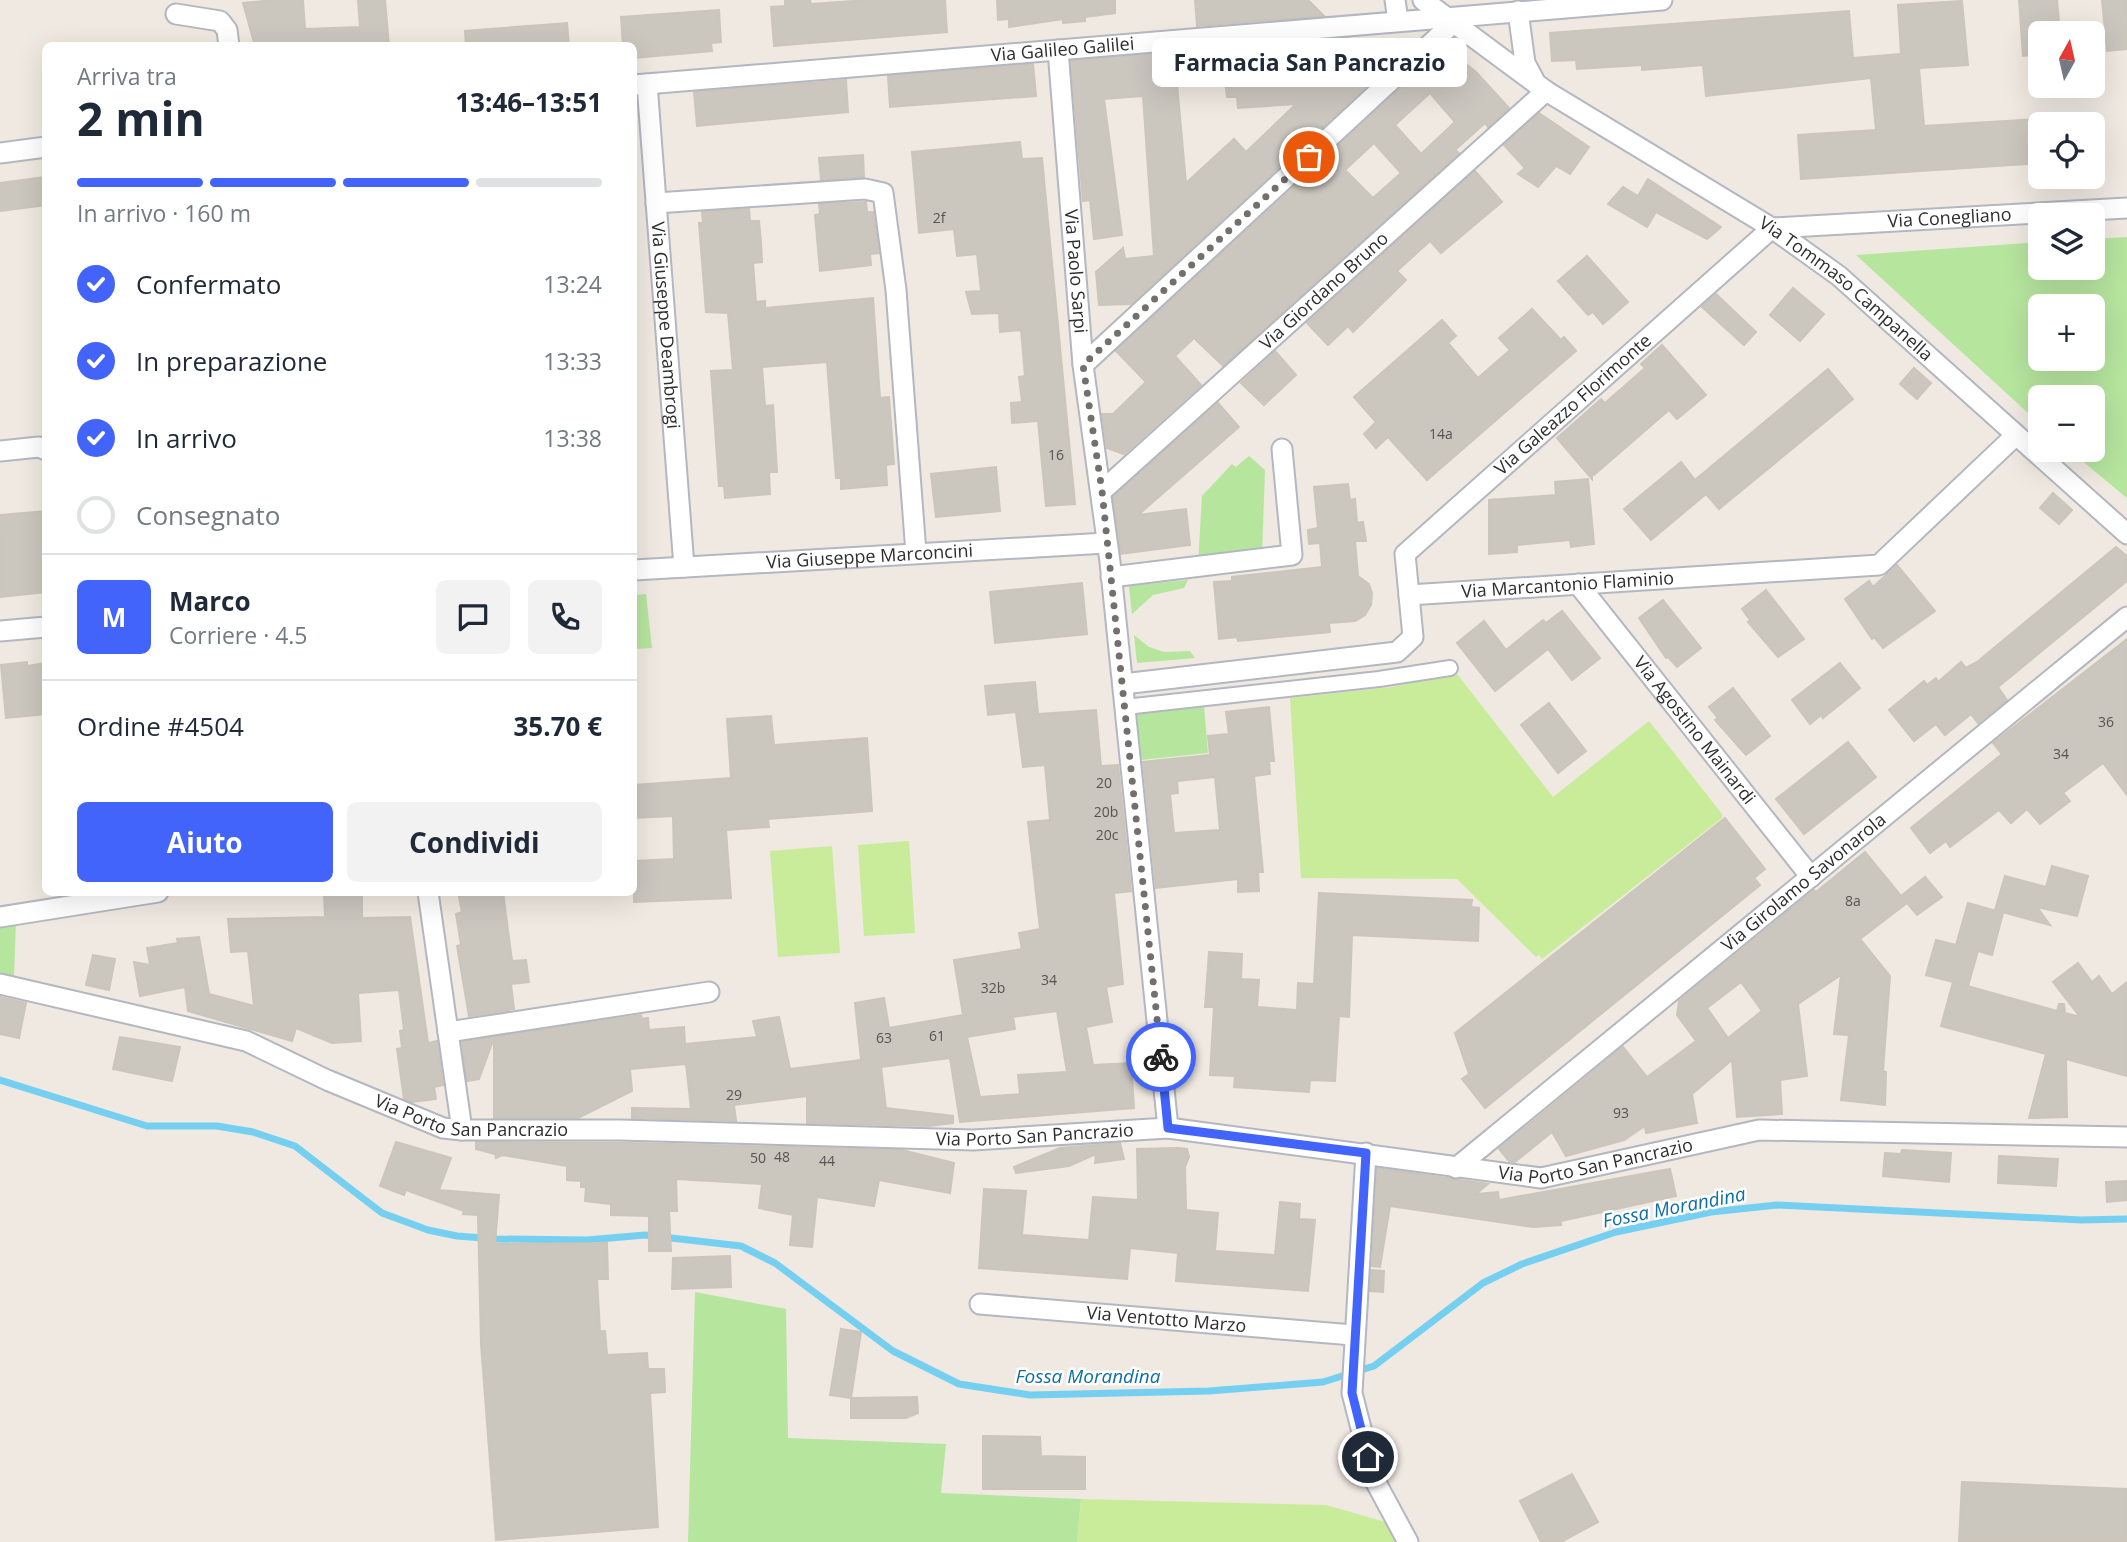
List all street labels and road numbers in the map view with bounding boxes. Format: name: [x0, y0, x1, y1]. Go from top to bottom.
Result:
street label: Via Galileo Galilei: [990, 31, 1135, 66]
street label: Via Conegliano: [1887, 202, 2012, 232]
street label: Via Paolo Sarpi: [1060, 208, 1093, 334]
street label: Via Tommaso Campanella: [1755, 210, 1939, 366]
street label: Via Giuseppe Deambrogi: [647, 221, 686, 430]
street label: Via Giordano Bruno: [1254, 226, 1393, 354]
street label: Via Galeazzo Florimonte: [1489, 328, 1656, 480]
street label: Via Giuseppe Marconcini: [766, 538, 974, 573]
street label: Via Marcantonio Flaminio: [1461, 565, 1675, 603]
street label: Via Agostino Mainardi: [1629, 651, 1761, 809]
street label: Via Girolamo Savonarola: [1716, 807, 1890, 956]
street label: Via Porto San Pancrazio: [371, 1088, 568, 1141]
street label: Via Porto San Pancrazio: [935, 1117, 1134, 1151]
street label: Via Porto San Pancrazio: [1497, 1132, 1695, 1189]
street label: Via Ventotto Marzo: [1086, 1300, 1247, 1337]

